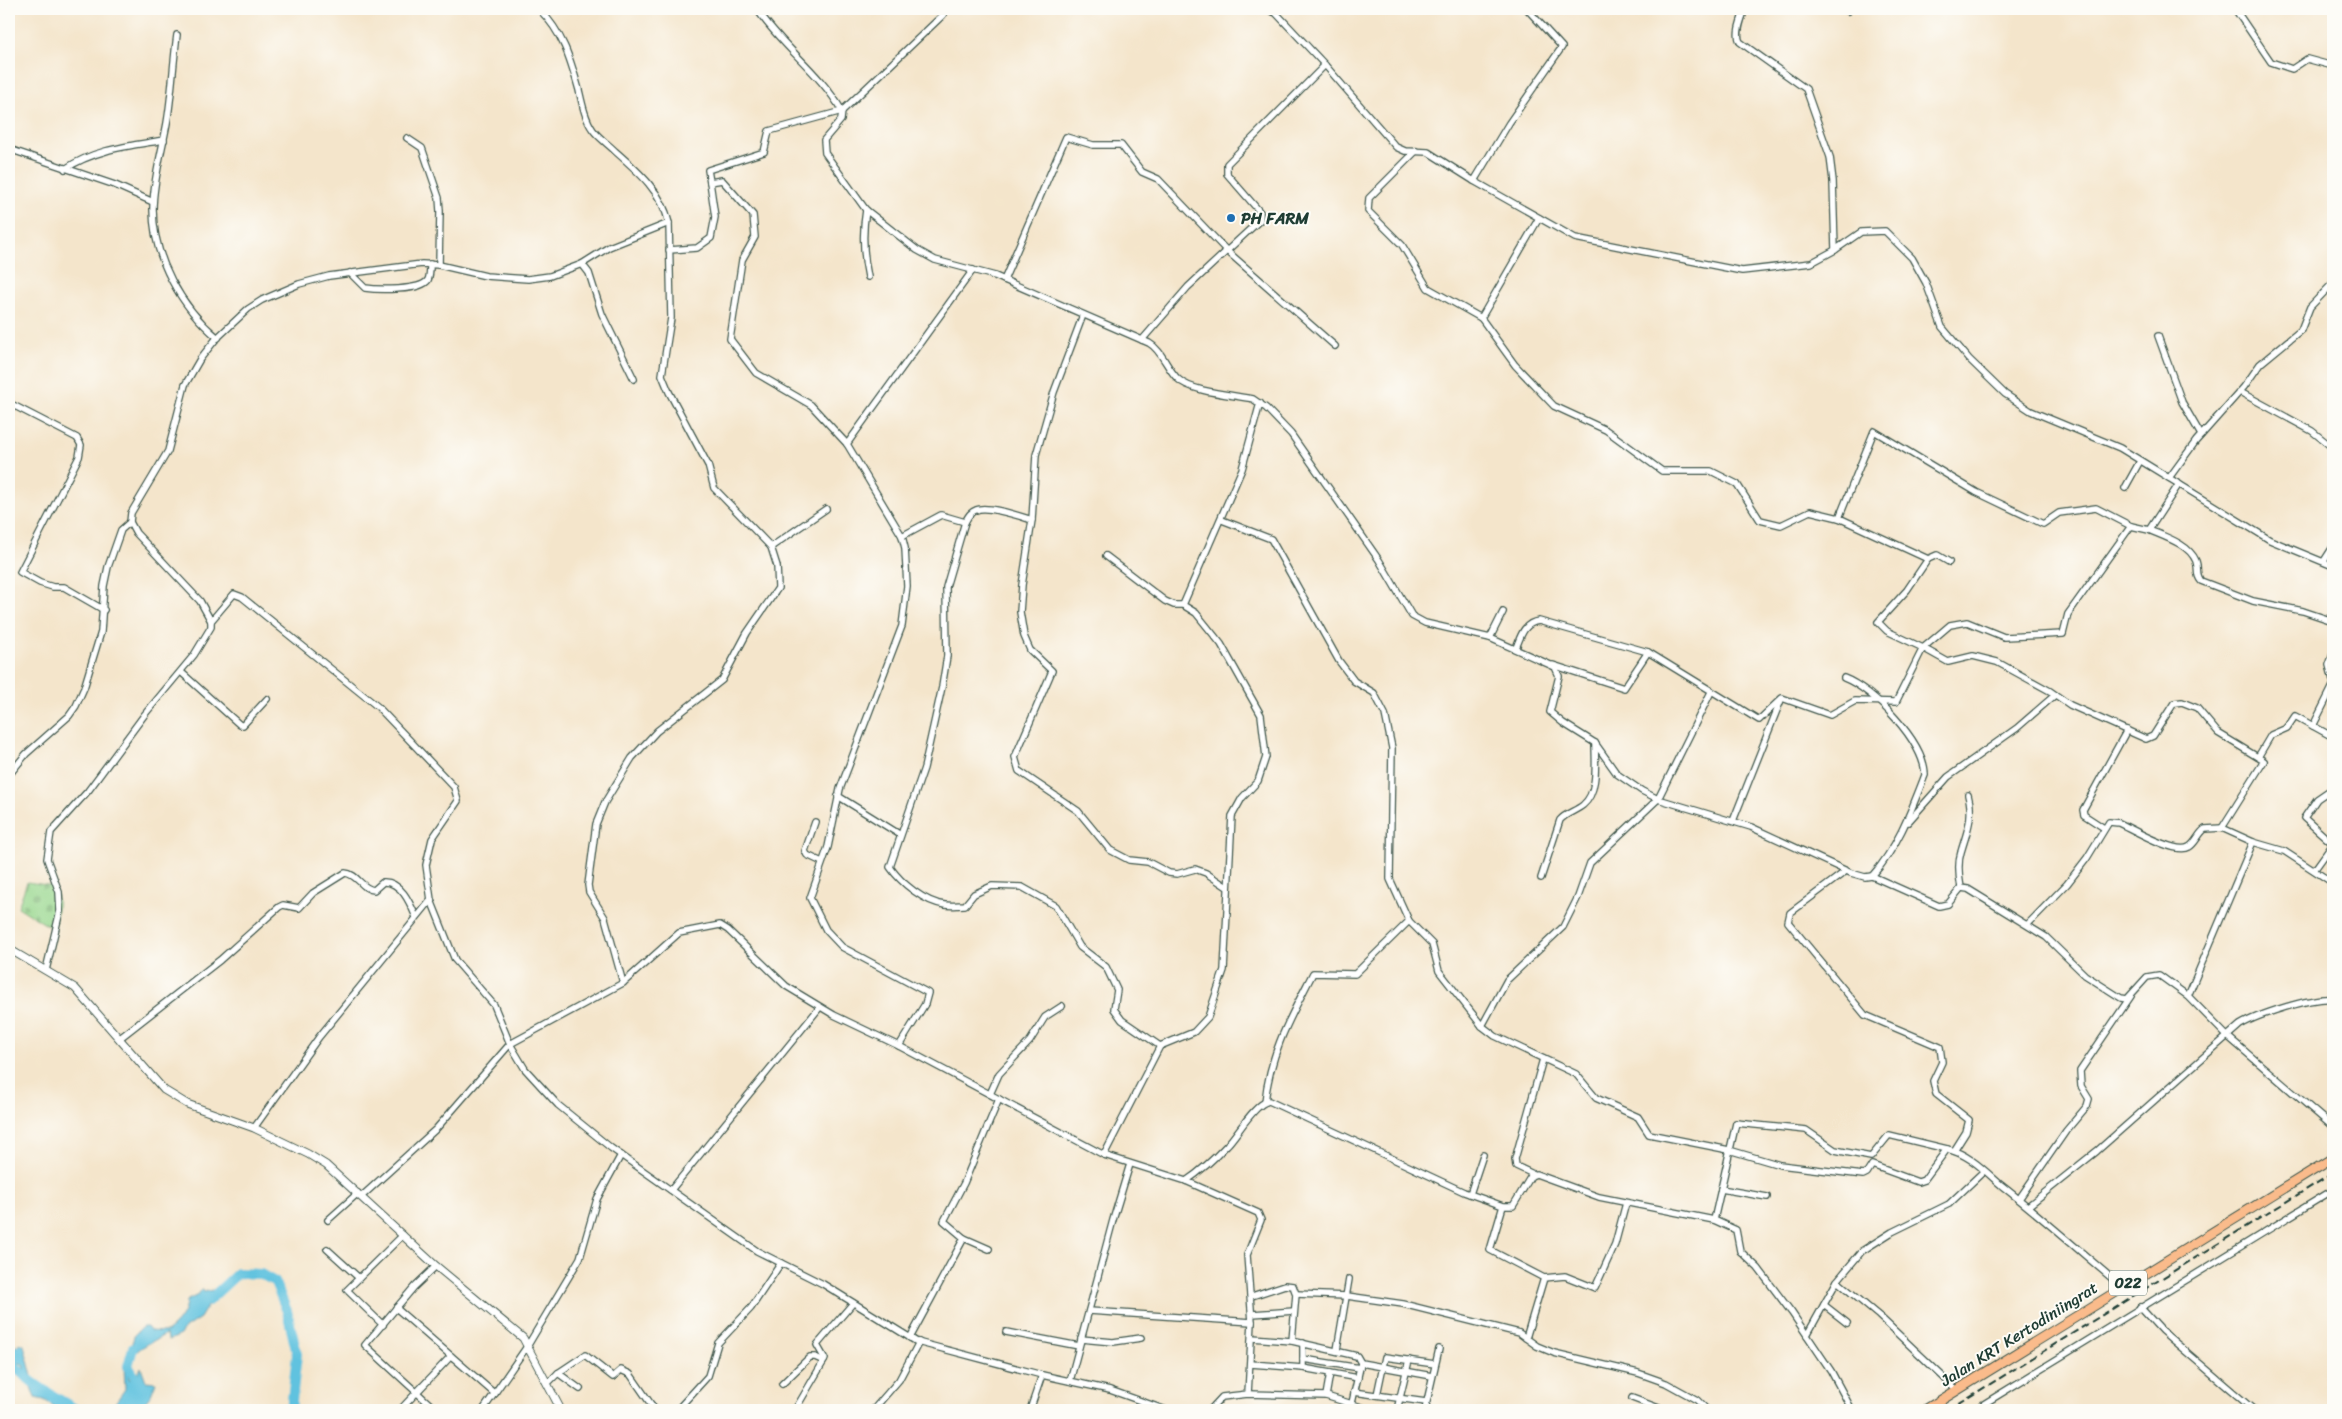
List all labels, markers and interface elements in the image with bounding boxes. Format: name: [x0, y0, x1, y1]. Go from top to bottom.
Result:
place label: PH FARM: [1241, 204, 1309, 233]
marker: PH FARM: [1225, 212, 1237, 224]
road number: 022: [2109, 1270, 2147, 1296]
street label: Jalan KRT Kertodiniingrat: [1934, 1274, 2104, 1395]

